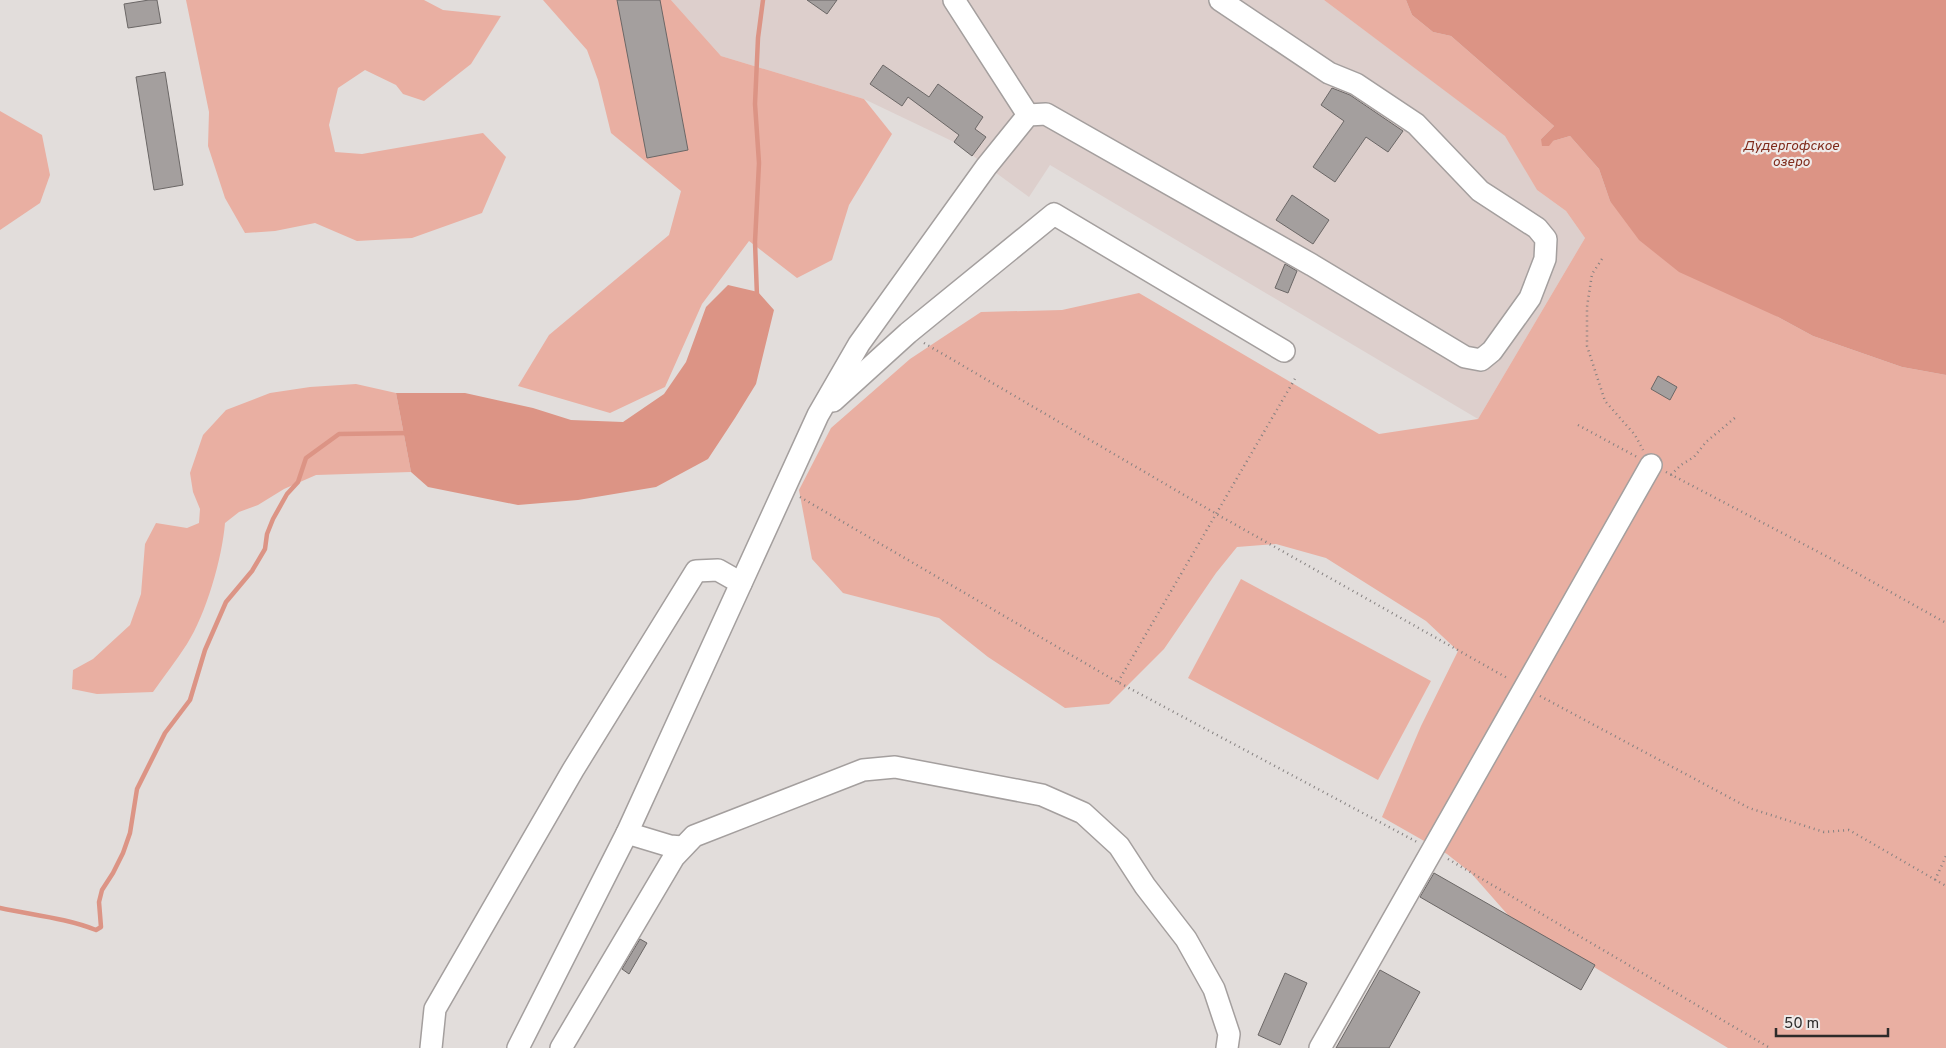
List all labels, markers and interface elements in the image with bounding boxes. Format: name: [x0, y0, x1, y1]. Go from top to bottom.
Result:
water label: Дудергофское озеро: [1743, 138, 1840, 171]
scale bar: [1776, 1006, 1888, 1038]
text: 50 m: [1784, 1015, 1819, 1034]

